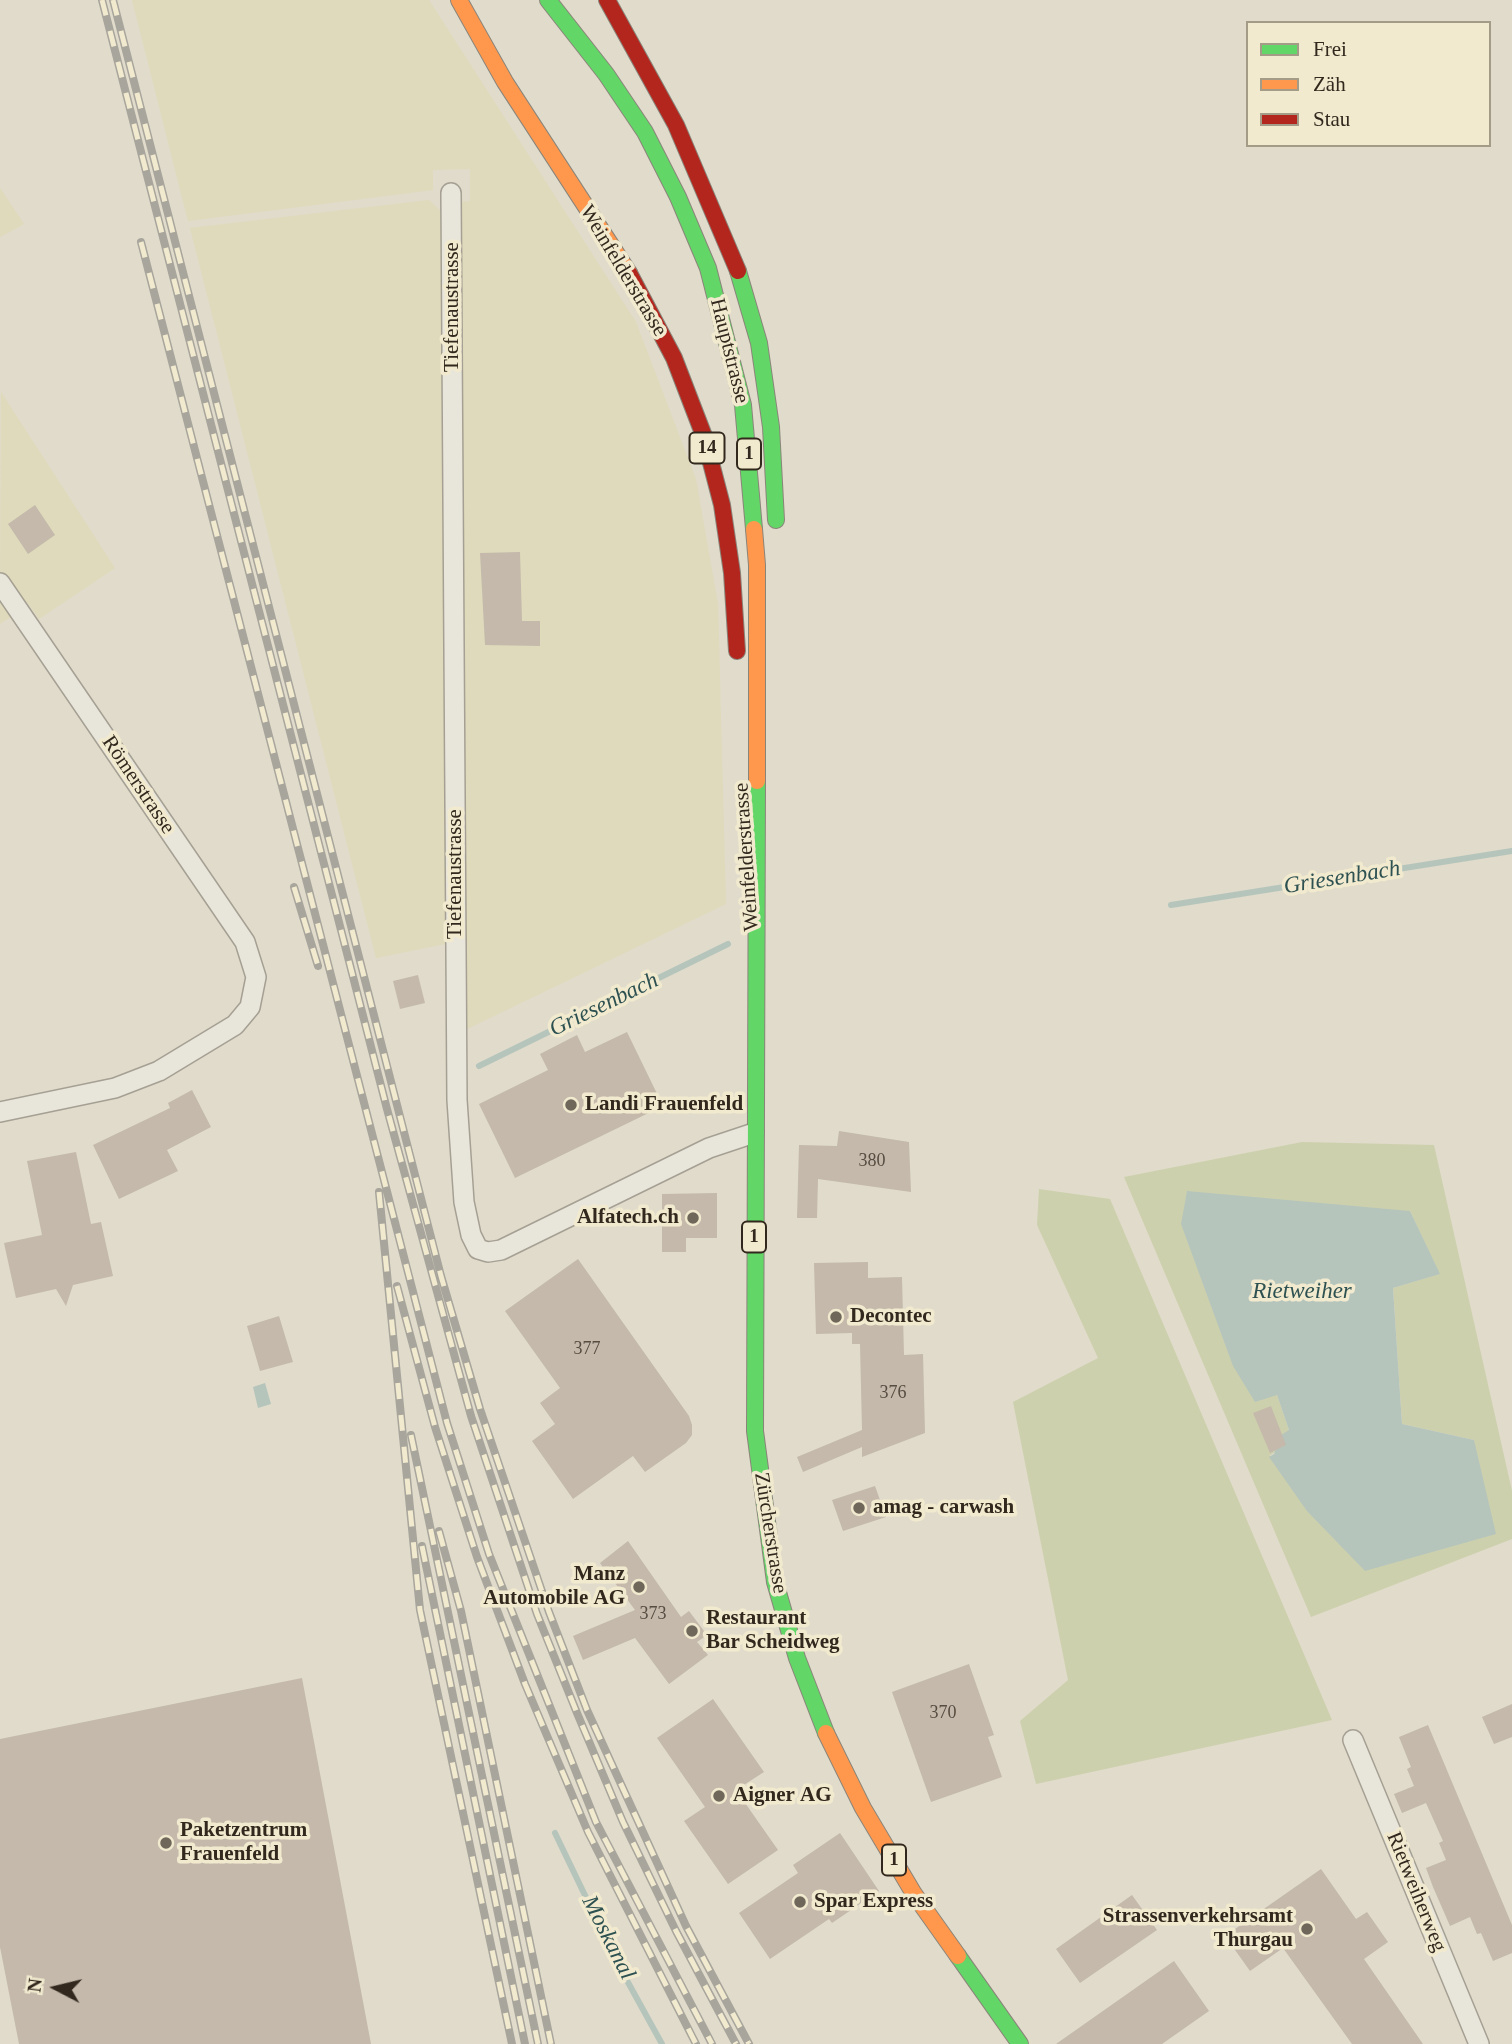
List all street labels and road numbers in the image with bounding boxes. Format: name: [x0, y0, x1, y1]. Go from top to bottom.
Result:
street label: Weinfelderstrasse: [574, 201, 672, 341]
street label: Tiefenaustrasse: [439, 242, 465, 372]
street label: Hauptstrasse: [704, 296, 754, 406]
road number: 14: [690, 432, 724, 463]
road number: 1: [737, 438, 761, 470]
street label: Römerstrasse: [96, 731, 180, 839]
street label: Weinfelderstrasse: [729, 782, 765, 932]
street label: Tiefenaustrasse: [442, 809, 468, 939]
road number: 1: [742, 1222, 766, 1252]
street label: Zürcherstrasse: [748, 1471, 792, 1595]
street label: Rietweiherweg: [1381, 1828, 1451, 1956]
road number: 1: [882, 1844, 906, 1876]

